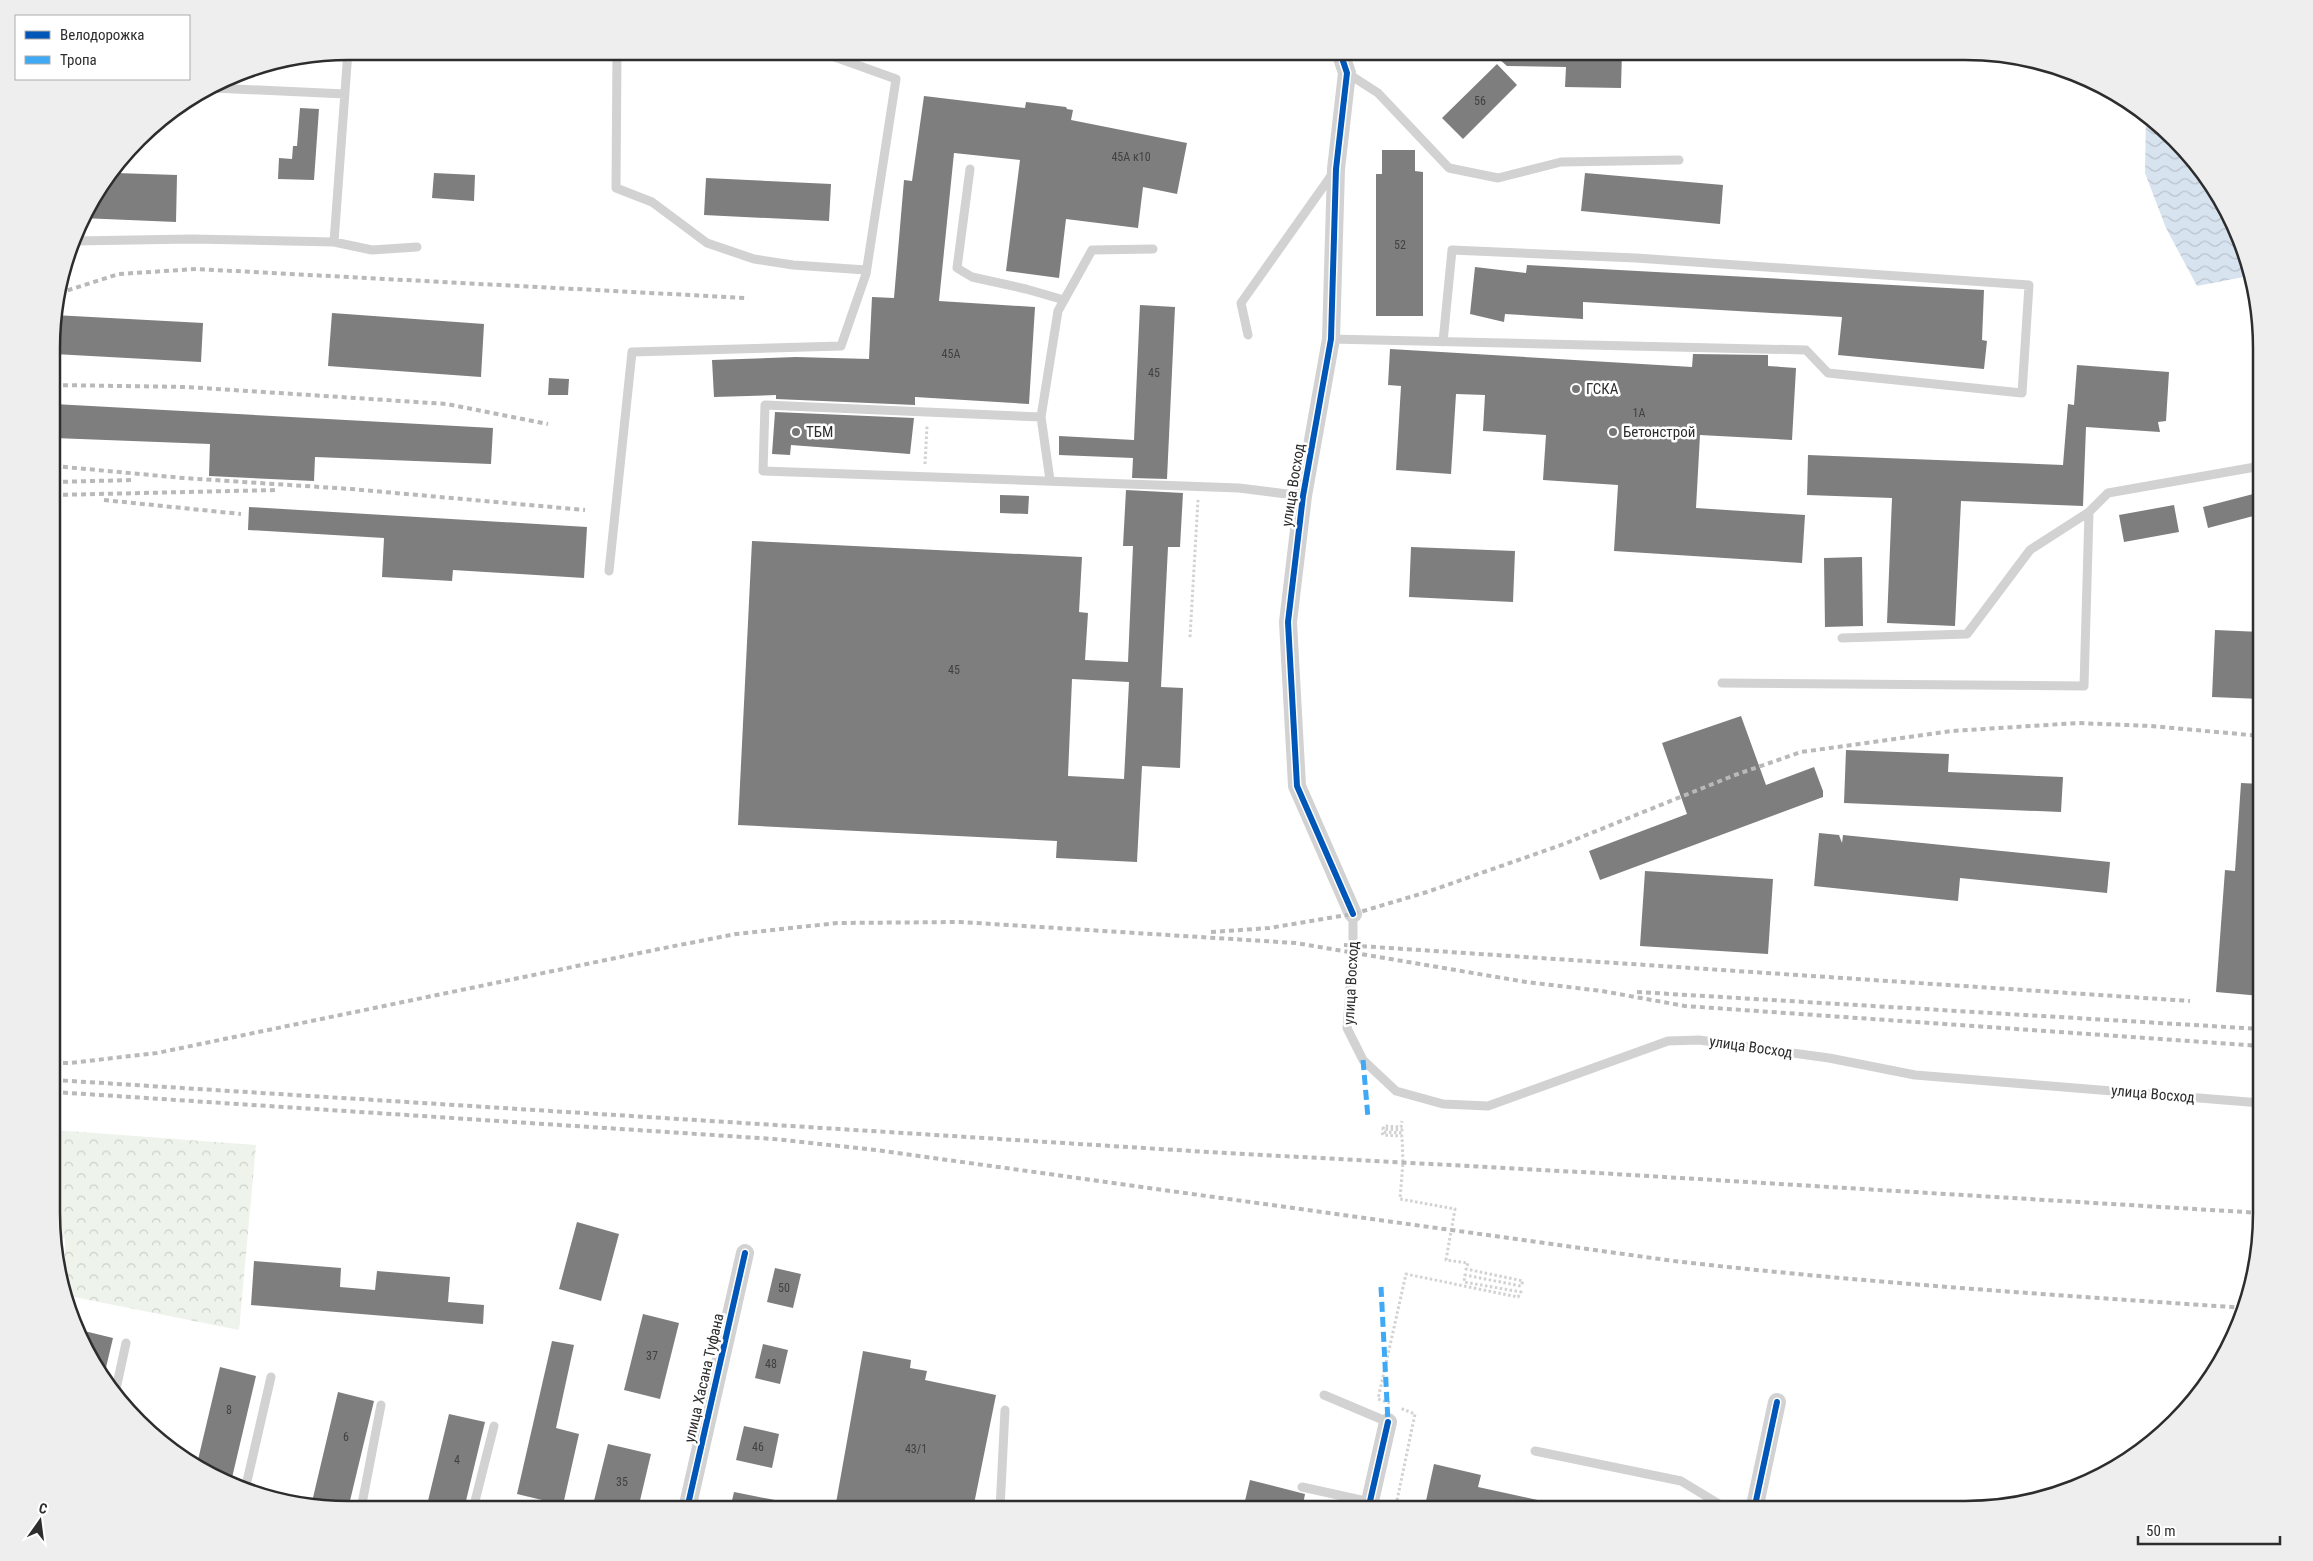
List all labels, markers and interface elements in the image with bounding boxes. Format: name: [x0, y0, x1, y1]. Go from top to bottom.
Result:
legend: [15, 15, 190, 80]
text: Велодорожка: [60, 26, 145, 44]
text: Тропа: [60, 51, 97, 69]
house number: 56: [1474, 94, 1486, 108]
house number: 45А к10: [1111, 150, 1151, 164]
house number: 52: [1394, 238, 1406, 252]
house number: 45А: [942, 347, 960, 361]
house number: 45: [1148, 366, 1160, 380]
place label: ГСКА: [1586, 380, 1619, 398]
marker: ГСКА: [1570, 383, 1582, 395]
house number: 1А: [1633, 406, 1646, 420]
place label: ТБМ: [806, 423, 833, 441]
place label: Бетонстрой: [1623, 423, 1695, 441]
marker: ТБМ: [790, 426, 802, 438]
marker: Бетонстрой: [1607, 426, 1619, 438]
street label: улица Восход: [1278, 442, 1308, 528]
house number: 45: [948, 663, 960, 677]
street label: улица Восход: [1340, 941, 1362, 1025]
street label: улица Восход: [1708, 1032, 1794, 1062]
street label: улица Восход: [2110, 1081, 2196, 1107]
house number: 50: [778, 1281, 790, 1295]
street label: улица Хасана Туфана: [680, 1312, 728, 1444]
house number: 37: [646, 1349, 658, 1363]
house number: 48: [765, 1357, 777, 1371]
house number: 8: [226, 1403, 232, 1417]
house number: 6: [343, 1430, 349, 1444]
house number: 46: [752, 1440, 764, 1454]
house number: 43/1: [905, 1442, 927, 1456]
house number: 4: [454, 1453, 460, 1467]
house number: 35: [616, 1475, 628, 1489]
north arrow: [15, 1496, 65, 1546]
text: С: [37, 1500, 49, 1517]
scale bar: [2138, 1514, 2280, 1546]
text: 50 m: [2146, 1522, 2176, 1540]

